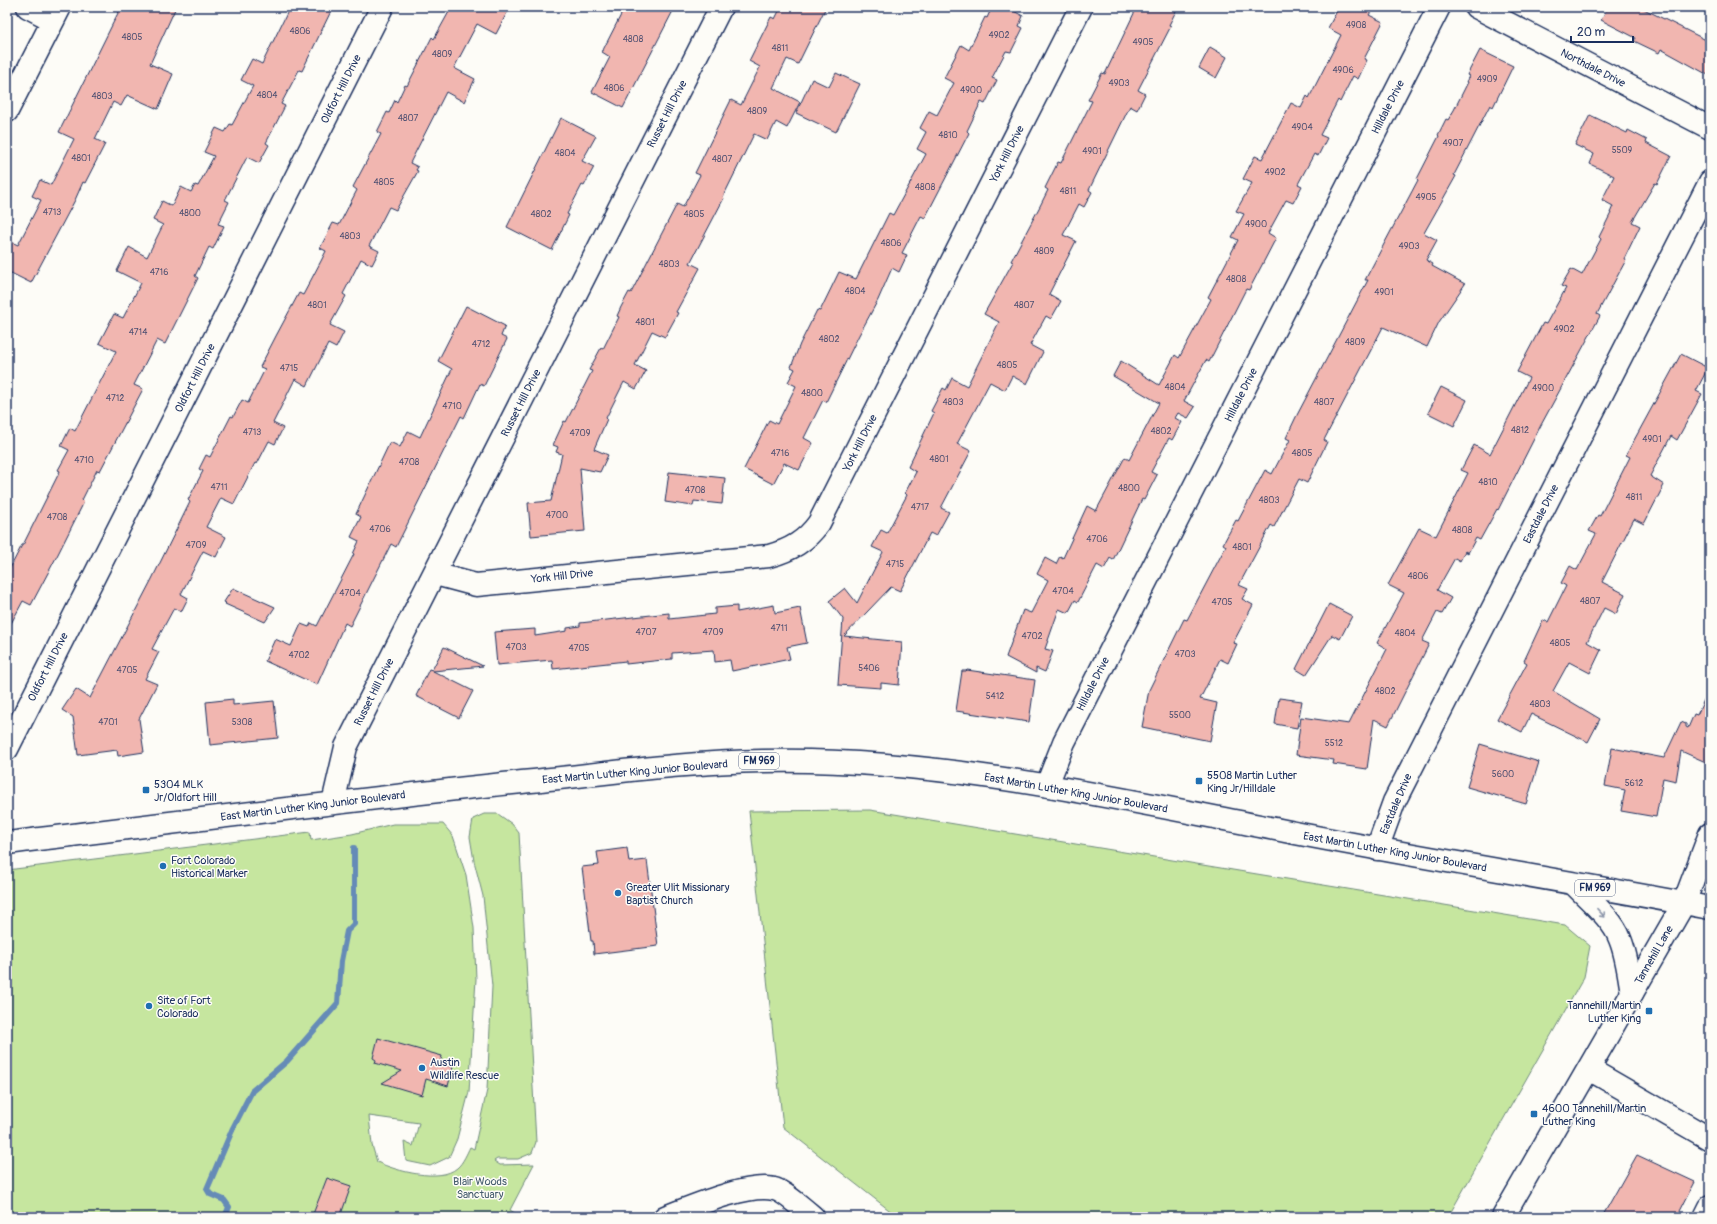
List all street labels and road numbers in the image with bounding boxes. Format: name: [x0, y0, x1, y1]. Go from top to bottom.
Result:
street label: Northdale Drive: [1558, 46, 1628, 90]
street label: Oldfort Hill Drive: [318, 52, 364, 126]
street label: Hilldale Drive: [1369, 77, 1407, 136]
street label: Russet Hill Drive: [644, 78, 690, 150]
street label: York Hill Drive: [987, 123, 1027, 186]
street label: Oldfort Hill Drive: [172, 341, 218, 415]
street label: Hilldale Drive: [1222, 365, 1260, 424]
street label: Russet Hill Drive: [498, 367, 544, 439]
street label: York Hill Drive: [840, 412, 880, 475]
street label: Eastdale Drive: [1521, 482, 1562, 546]
street label: York Hill Drive: [529, 566, 594, 586]
street label: Oldfort Hill Drive: [25, 630, 71, 704]
street label: Hilldale Drive: [1074, 654, 1112, 713]
street label: Russet Hill Drive: [351, 656, 397, 728]
road number: FM 969: [739, 753, 779, 769]
street label: East Martin Luther King Junior Boulevard: [542, 757, 728, 787]
street label: East Martin Luther King Junior Boulevard: [983, 770, 1169, 816]
street label: Eastdale Drive: [1377, 771, 1415, 836]
street label: East Martin Luther King Junior Boulevard: [220, 788, 406, 824]
street label: East Martin Luther King Junior Boulevard: [1302, 829, 1488, 875]
road number: FM 969: [1575, 880, 1615, 896]
street label: Tannehill Lane: [1632, 923, 1676, 987]

